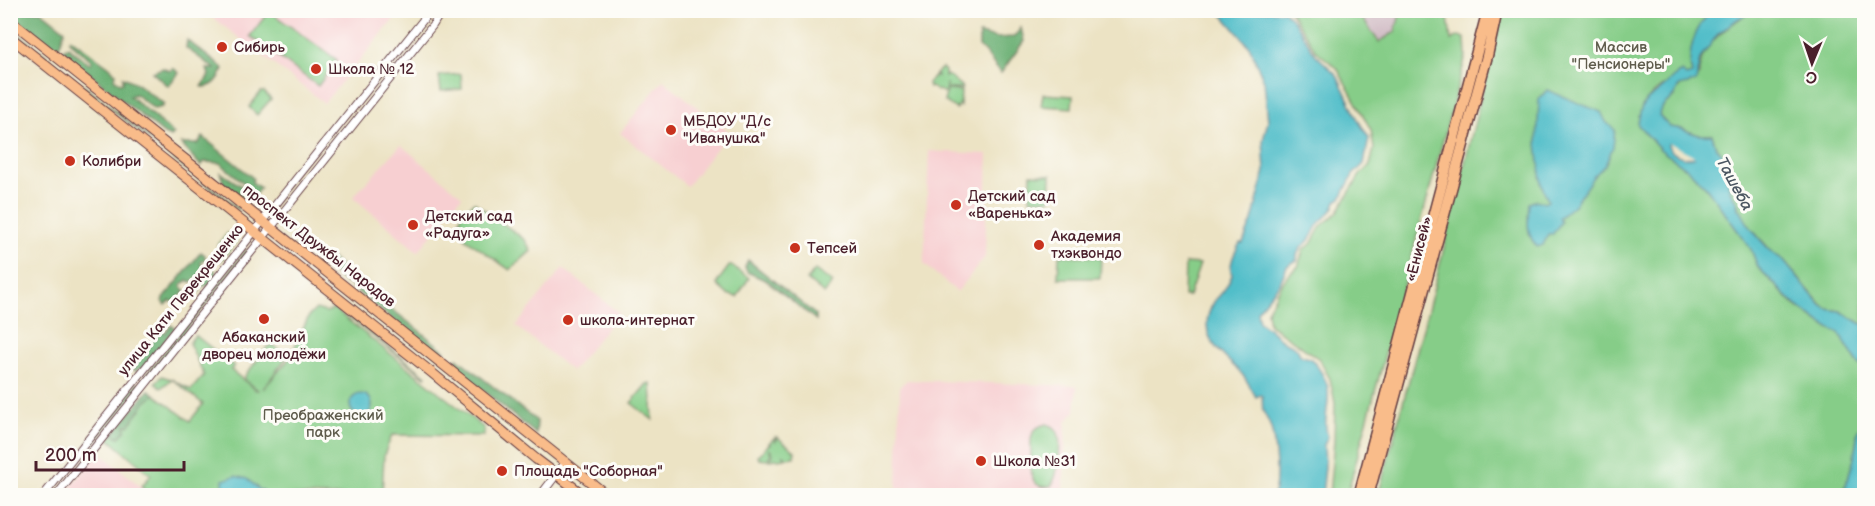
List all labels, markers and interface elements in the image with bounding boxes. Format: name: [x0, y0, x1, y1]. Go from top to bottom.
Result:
north arrow: [1782, 33, 1842, 93]
place label: Сибирь: [234, 38, 286, 57]
park label: Массив "Пенсионеры": [1572, 38, 1670, 74]
marker: Сибирь: [215, 40, 229, 54]
place label: Школа № 12: [328, 60, 414, 79]
marker: Школа № 12: [309, 62, 323, 76]
text: С: [1806, 67, 1817, 86]
place label: МБДОУ "Д/с "Иванушка": [683, 112, 771, 148]
marker: МБДОУ "Д/с "Иванушка": [664, 123, 678, 137]
place label: Колибри: [82, 152, 141, 171]
marker: Колибри: [63, 154, 77, 168]
water label: Ташеба: [1712, 154, 1756, 214]
street label: проспект Дружбы Народов: [239, 180, 399, 312]
place label: Детский сад «Варенька»: [968, 187, 1055, 223]
marker: Детский сад «Варенька»: [949, 198, 963, 212]
place label: Детский сад «Радуга»: [425, 207, 512, 243]
street label: «Енисей»: [1401, 214, 1437, 284]
marker: Детский сад «Радуга»: [406, 218, 420, 232]
street label: улица Кати Перекрещенко: [114, 220, 248, 380]
place label: Академия тхэквондо: [1050, 227, 1122, 263]
marker: Академия тхэквондо: [1032, 238, 1046, 252]
place label: Тепсей: [807, 239, 857, 258]
marker: Тепсей: [788, 241, 802, 255]
place label: школа-интернат: [580, 311, 695, 330]
marker: Абаканский дворец молодёжи: [257, 312, 271, 326]
marker: школа-интернат: [561, 313, 575, 327]
place label: Абаканский дворец молодёжи: [202, 328, 326, 364]
park label: Преображенский парк: [263, 406, 384, 442]
scale bar: [36, 434, 184, 472]
text: 200 m: [45, 445, 97, 466]
place label: Школа №31: [993, 452, 1075, 471]
marker: Школа №31: [974, 454, 988, 468]
place label: Площадь "Соборная": [514, 462, 663, 481]
marker: Площадь "Соборная": [495, 464, 509, 478]

